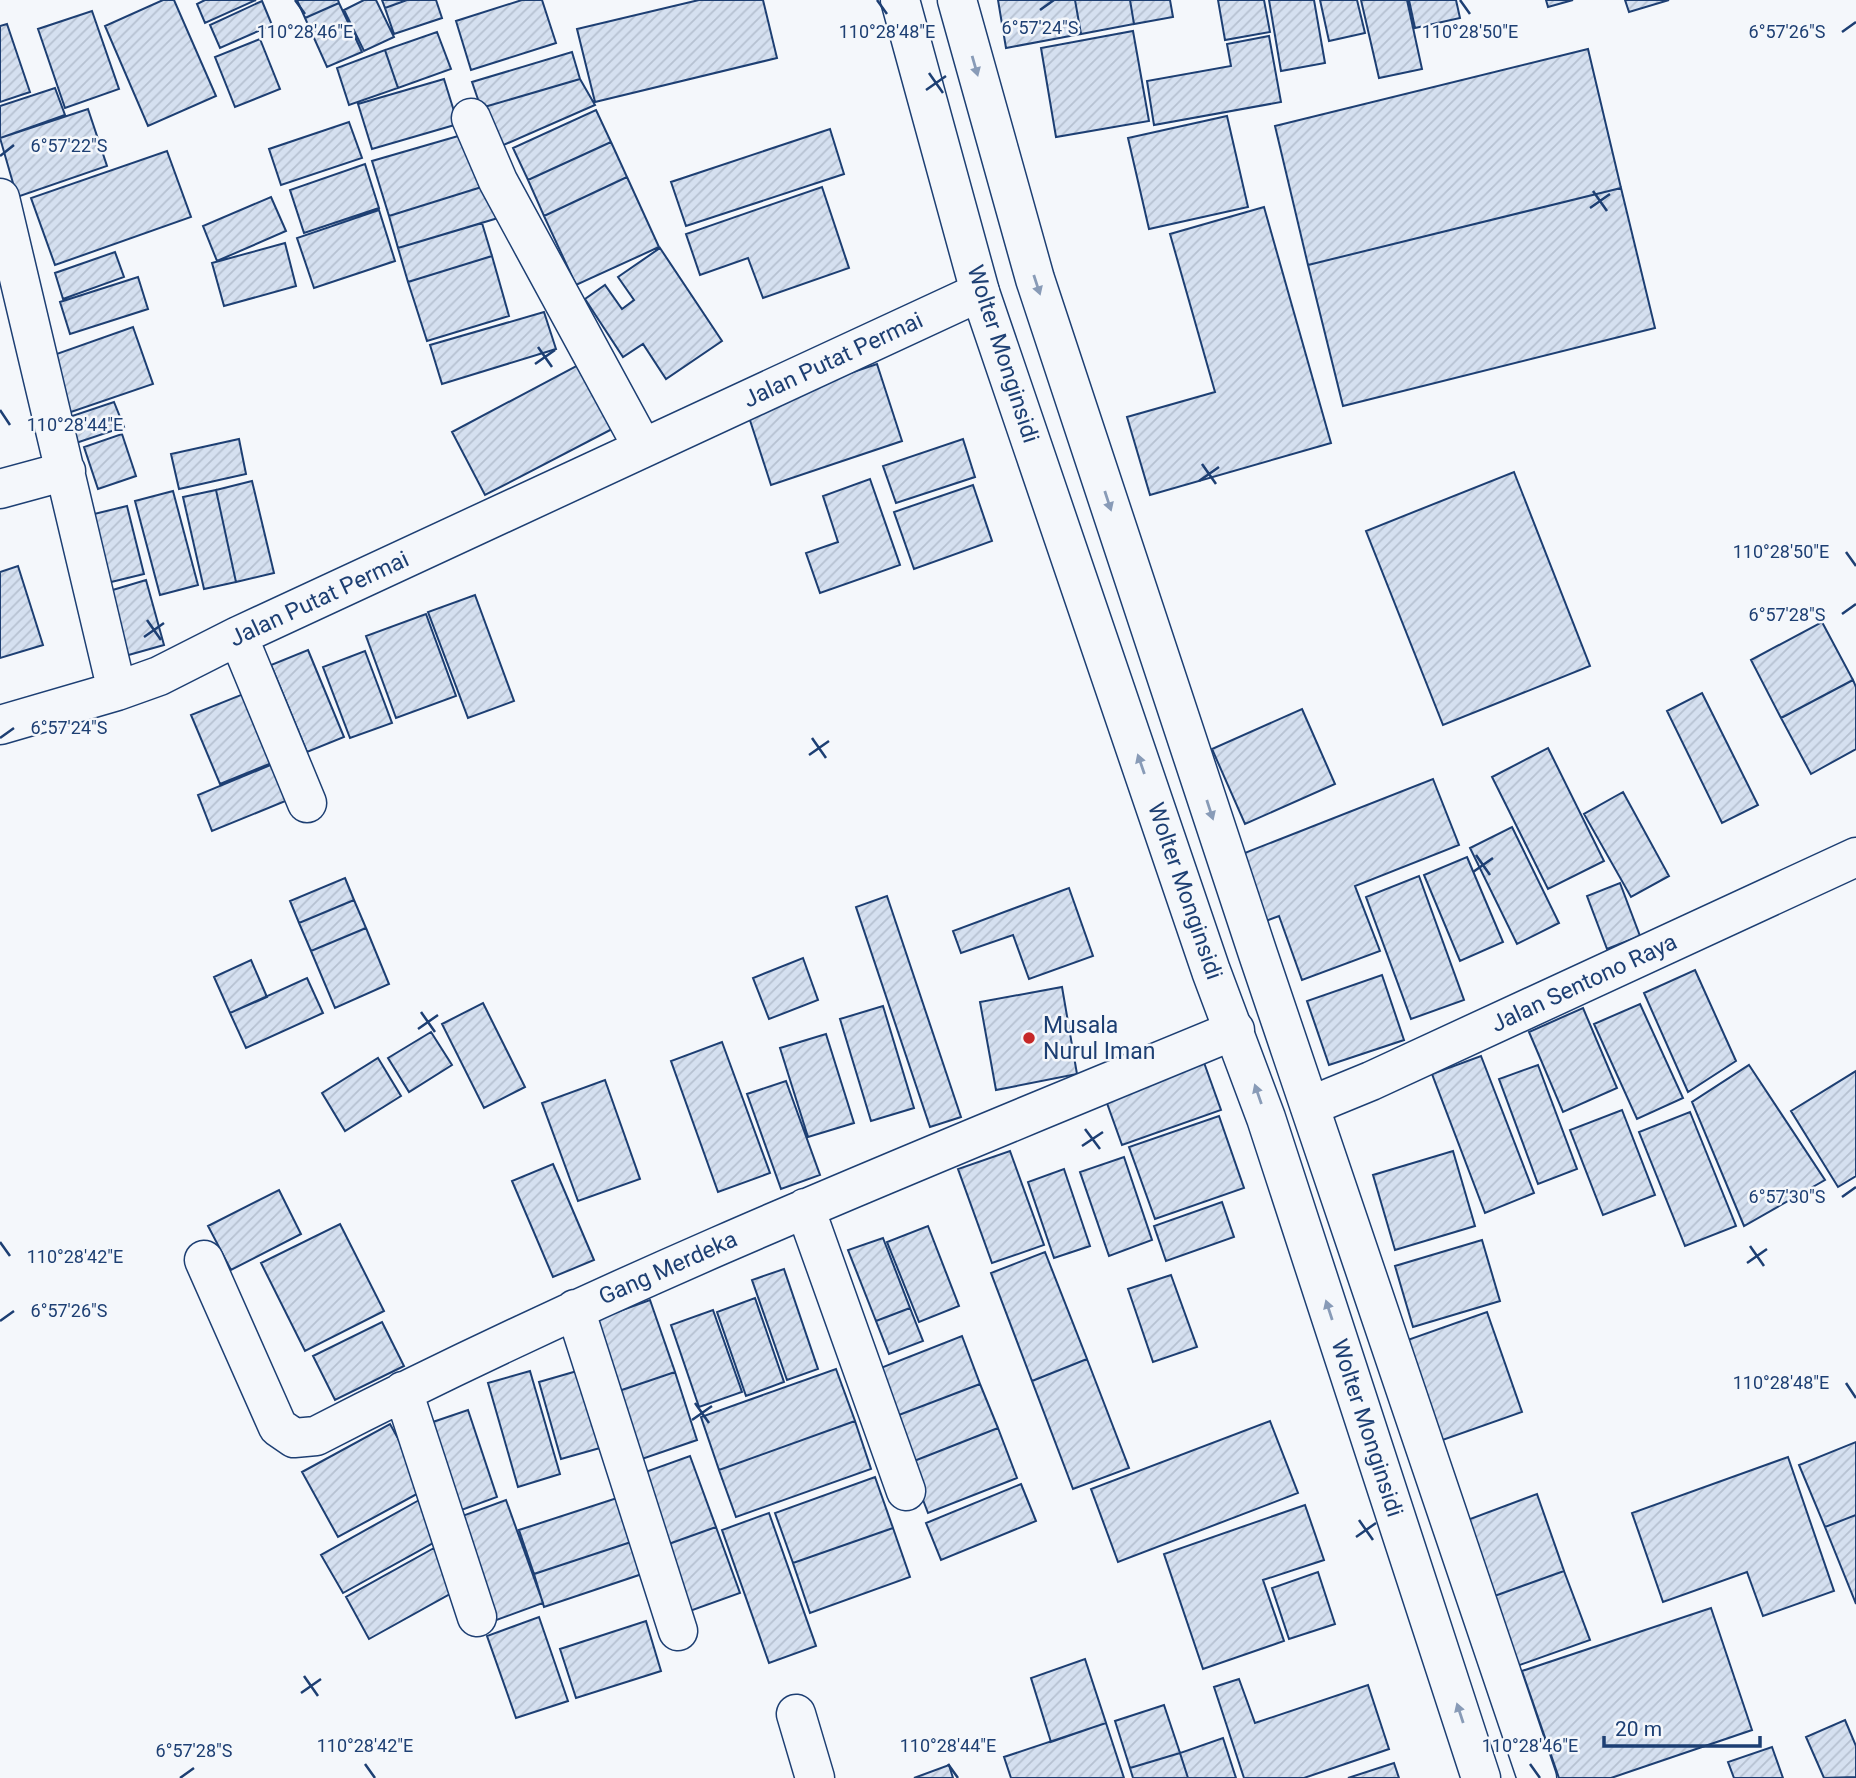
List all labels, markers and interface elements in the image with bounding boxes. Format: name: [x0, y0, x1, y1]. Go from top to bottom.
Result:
text: 6°57'24"S: [1002, 17, 1079, 38]
text: 110°28'46"E: [257, 21, 353, 42]
text: 110°28'48"E: [839, 21, 935, 42]
text: 110°28'50"E: [1422, 21, 1518, 42]
text: 6°57'26"S: [1749, 21, 1826, 42]
one-way arrow: [970, 55, 981, 77]
text: 6°57'22"S: [31, 135, 108, 156]
street label: Wolter Monginsidi: [962, 262, 1044, 446]
one-way arrow: [1032, 274, 1043, 295]
street label: Jalan Putat Permai: [739, 307, 927, 413]
text: 110°28'44"E: [27, 414, 123, 435]
one-way arrow: [1103, 490, 1114, 511]
text: 110°28'50"E: [1733, 541, 1829, 562]
street label: Jalan Putat Permai: [225, 546, 413, 652]
text: 6°57'28"S: [1749, 604, 1826, 625]
text: 6°57'24"S: [31, 717, 108, 738]
one-way arrow: [1135, 754, 1146, 775]
street label: Wolter Monginsidi: [1142, 799, 1228, 983]
one-way arrow: [1206, 799, 1216, 820]
street label: Jalan Sentono Raya: [1487, 928, 1681, 1038]
place label: Musala Nurul Iman: [1043, 1012, 1156, 1065]
marker: Musala Nurul Iman: [1021, 1030, 1037, 1046]
one-way arrow: [1252, 1084, 1263, 1105]
text: 6°57'30"S: [1749, 1186, 1826, 1207]
street label: Gang Merdeka: [595, 1225, 741, 1311]
text: 110°28'42"E: [27, 1246, 123, 1267]
text: 6°57'26"S: [31, 1300, 108, 1321]
one-way arrow: [1323, 1300, 1333, 1321]
street label: Wolter Monginsidi: [1326, 1336, 1408, 1520]
text: 110°28'48"E: [1733, 1372, 1829, 1393]
one-way arrow: [1454, 1702, 1465, 1723]
scale bar: [1604, 1704, 1760, 1748]
text: 20 m: [1615, 1717, 1662, 1741]
text: 110°28'42"E: [317, 1735, 413, 1756]
text: 110°28'44"E: [900, 1735, 996, 1756]
text: 110°28'46"E: [1482, 1735, 1578, 1756]
text: 6°57'28"S: [156, 1740, 233, 1761]

